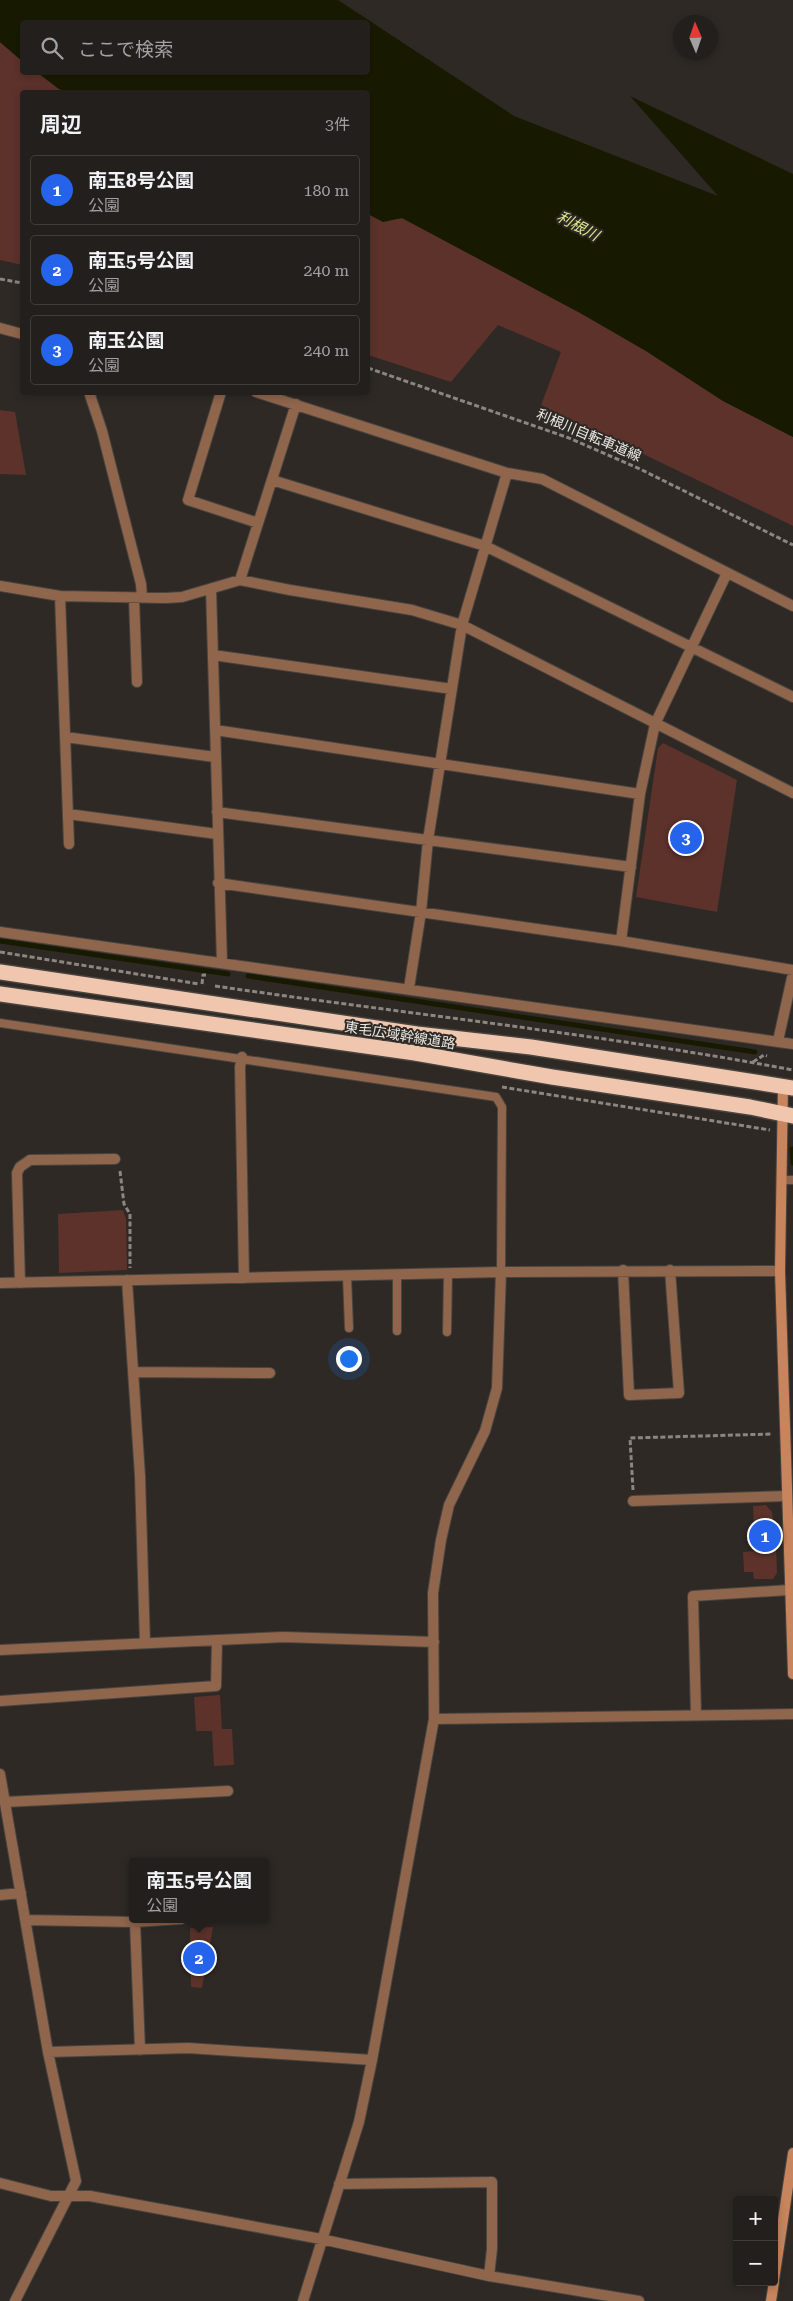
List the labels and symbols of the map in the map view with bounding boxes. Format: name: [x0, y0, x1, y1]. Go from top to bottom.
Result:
north arrow: [673, 15, 718, 60]
water label: 利根川: [554, 207, 604, 245]
street label: 利根川自転車道線: [534, 406, 644, 464]
pin: 3: [670, 819, 702, 857]
street label: 東毛広域幹線道路: [343, 1018, 457, 1052]
your location: [336, 1346, 362, 1372]
pin: 1: [749, 1517, 781, 1555]
pin: 2: [183, 1939, 215, 1977]

